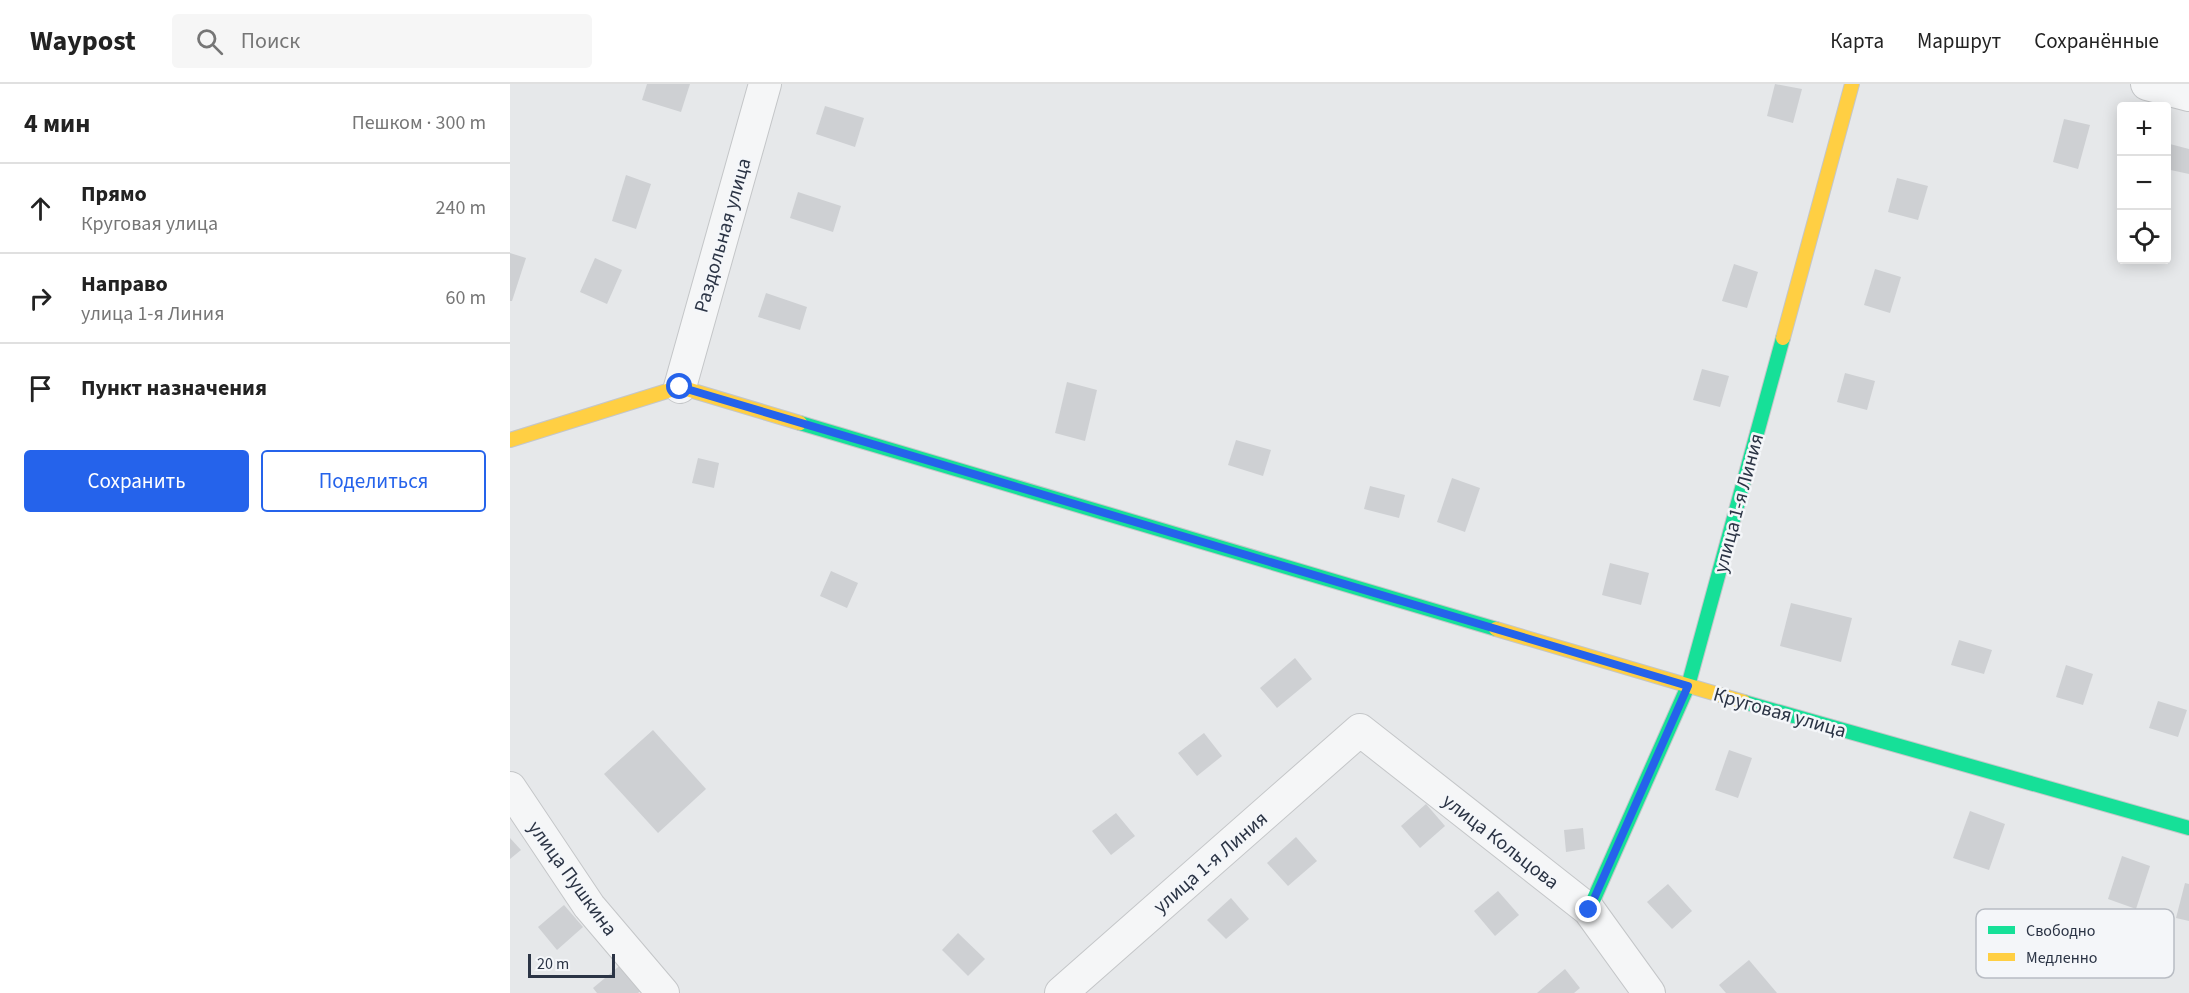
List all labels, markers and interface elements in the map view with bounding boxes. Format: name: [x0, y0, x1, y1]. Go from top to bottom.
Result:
search box: [172, 14, 592, 68]
text: Waypost: [30, 21, 136, 61]
icon: search: [193, 25, 226, 58]
text: Поиск: [241, 25, 300, 57]
text: Карта: [1830, 26, 1884, 56]
text: Маршрут: [1917, 26, 2001, 56]
text: Сохранённые: [2034, 26, 2159, 56]
map controls: [2117, 102, 2171, 264]
button: +: [2117, 102, 2171, 156]
text: 4 мин: [24, 105, 90, 142]
text: Пешком · 300 m: [352, 109, 486, 137]
street label: Раздольная улица: [687, 155, 758, 316]
button: −: [2117, 156, 2171, 210]
text: Прямо: [81, 178, 147, 210]
icon: ahead: [24, 192, 57, 225]
text: 240 m: [436, 194, 486, 222]
text: Круговая улица: [81, 210, 218, 238]
button: locate: [2117, 210, 2171, 264]
text: Направо: [81, 268, 168, 300]
icon: right: [24, 282, 57, 315]
text: 60 m: [446, 284, 486, 312]
text: улица 1-я Линия: [81, 300, 224, 328]
icon: arrive: [24, 372, 57, 405]
text: Пункт назначения: [81, 372, 267, 404]
route start: [666, 373, 692, 399]
street label: улица 1-я Линия: [1707, 430, 1771, 576]
button: Сохранить: [24, 450, 249, 512]
button: Поделиться: [261, 450, 486, 512]
street label: Круговая улица: [1710, 681, 1849, 745]
street label: улица Кольцова: [1436, 787, 1565, 896]
street label: улица 1-я Линия: [1147, 805, 1274, 920]
street label: улица Пушкина: [521, 815, 624, 942]
route end: [1575, 896, 1601, 922]
legend: [1976, 909, 2174, 978]
text: Свободно: [2026, 920, 2096, 942]
text: Медленно: [2026, 947, 2097, 969]
scale bar: [528, 951, 615, 978]
text: 20 m: [537, 953, 569, 975]

